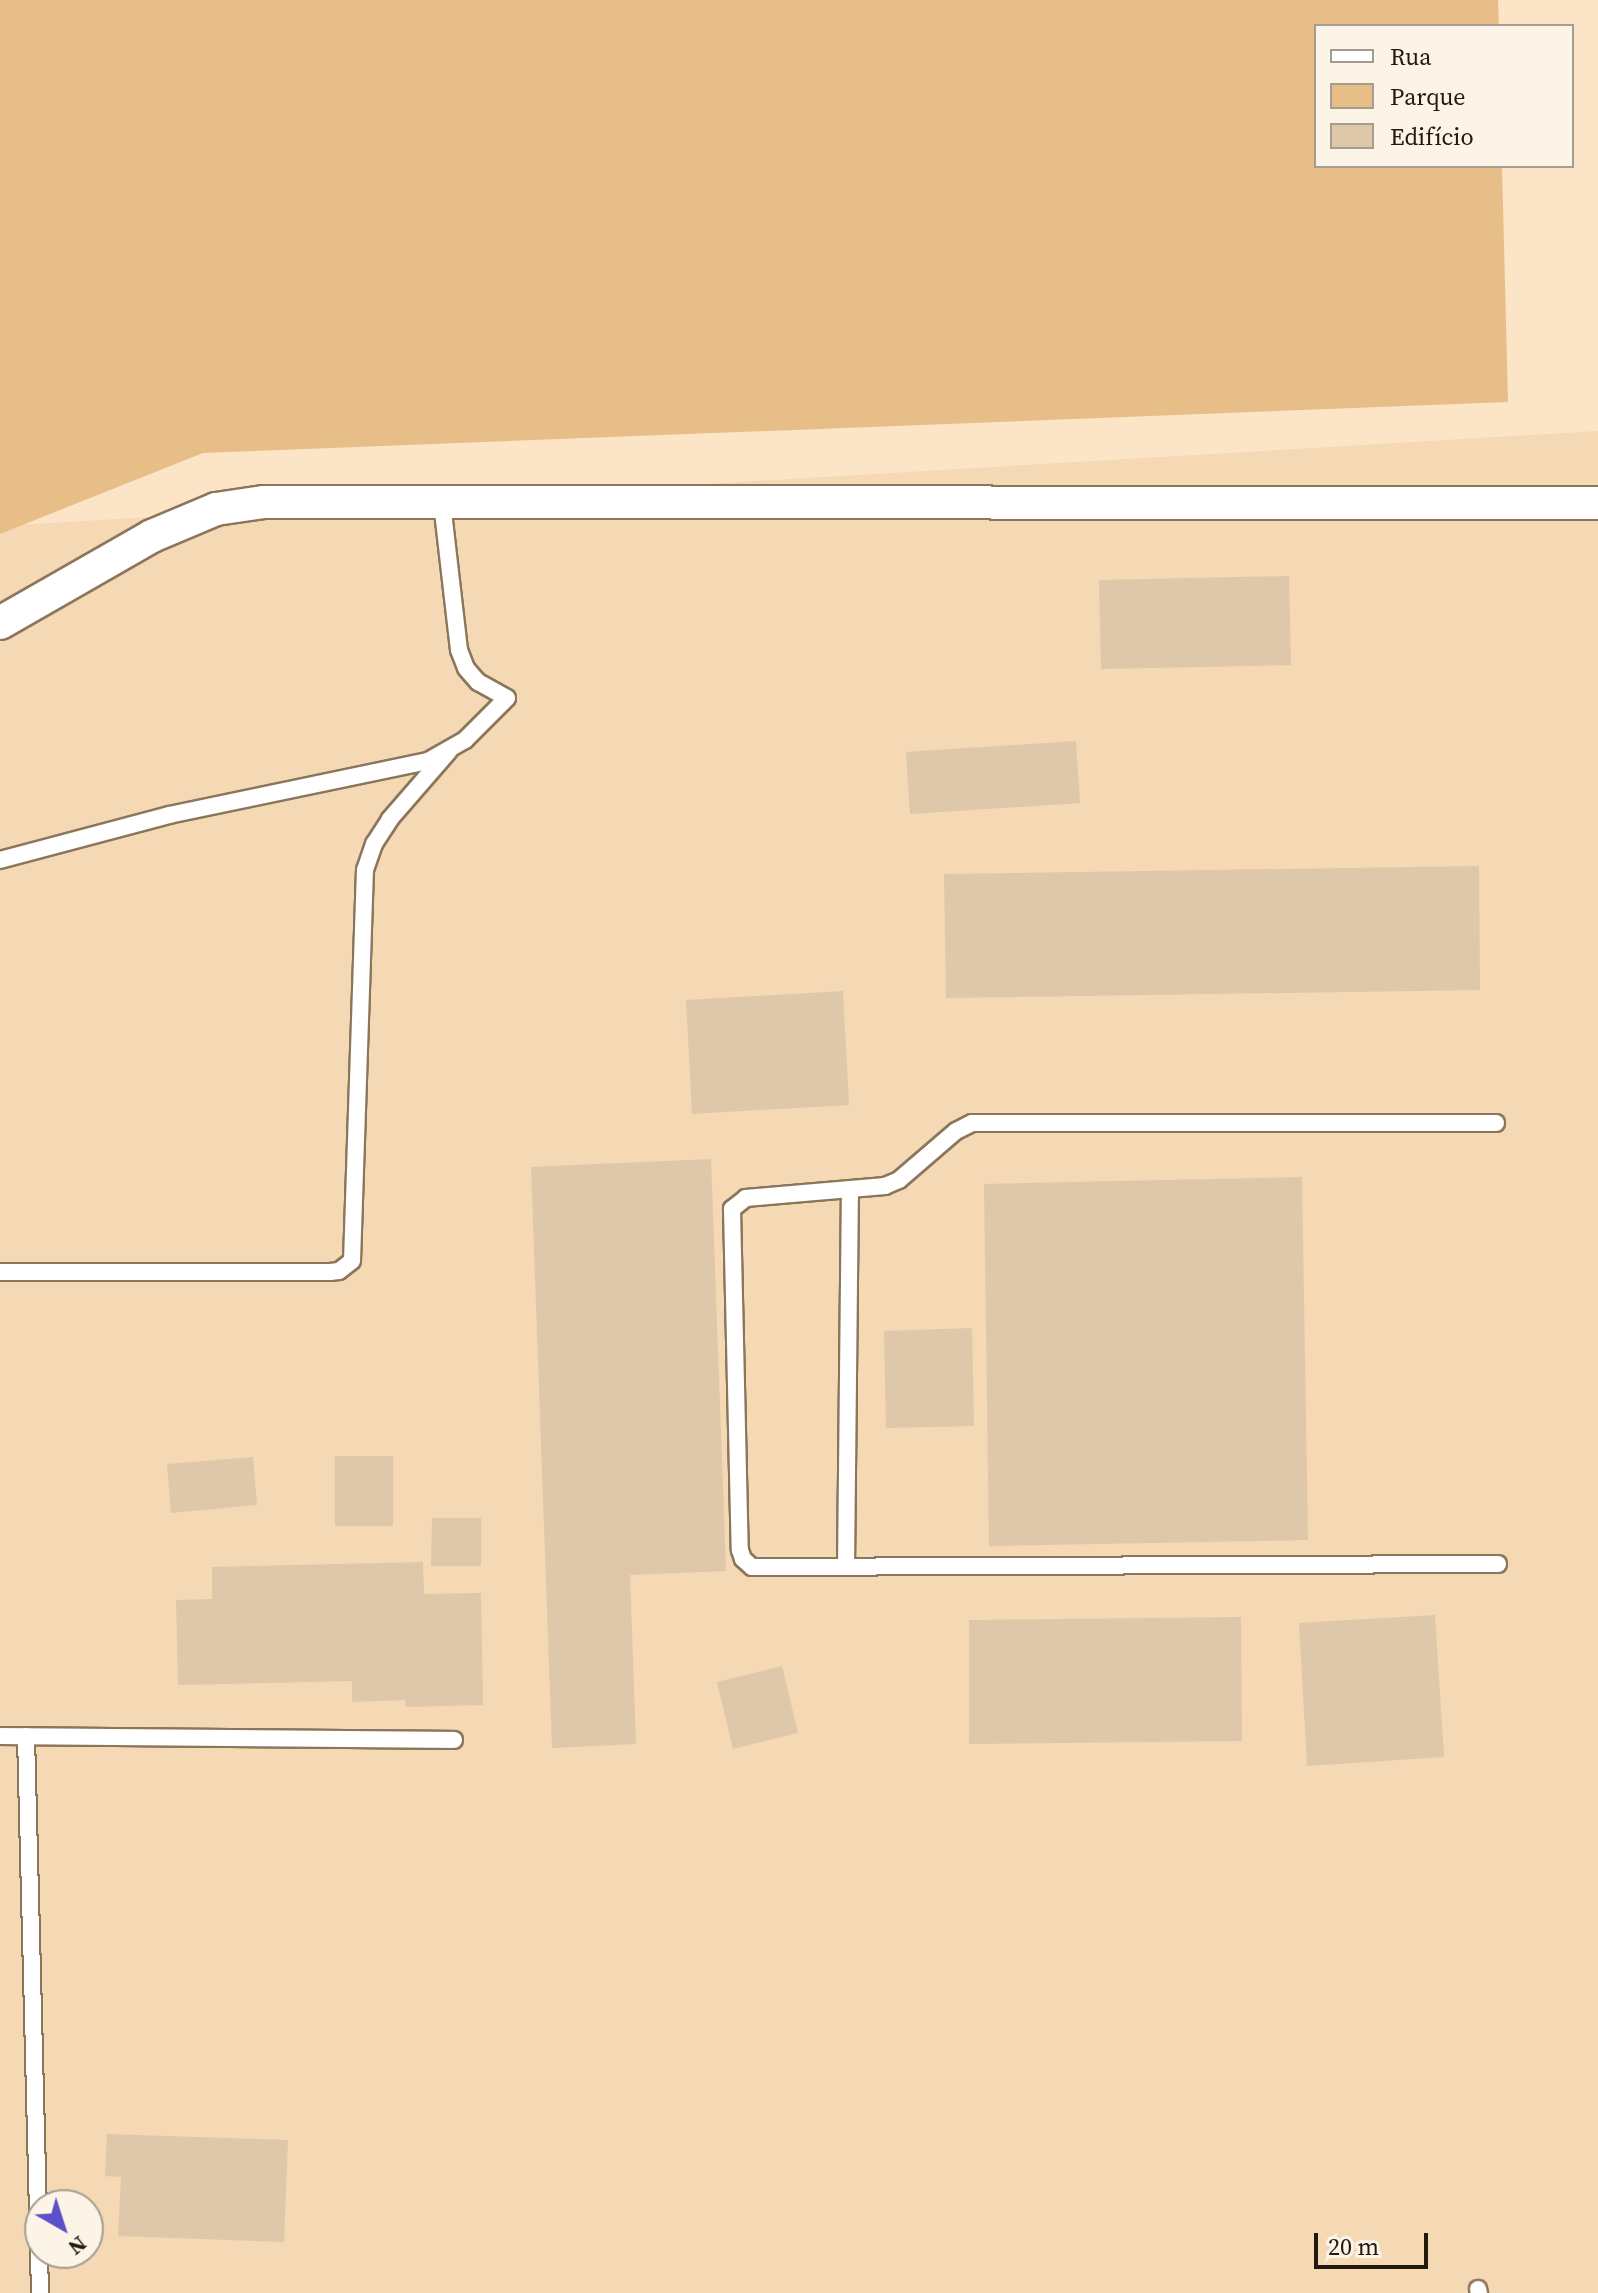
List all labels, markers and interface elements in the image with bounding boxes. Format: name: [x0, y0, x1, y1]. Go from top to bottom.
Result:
legend: [1314, 24, 1574, 168]
text: Rua: [1390, 40, 1432, 73]
text: Parque: [1390, 80, 1466, 113]
text: Edifício: [1390, 120, 1474, 153]
north arrow: [24, 2189, 104, 2269]
scale bar: [1318, 2217, 1432, 2267]
text: N: [62, 2229, 94, 2263]
text: 20 m: [1328, 2230, 1379, 2263]

